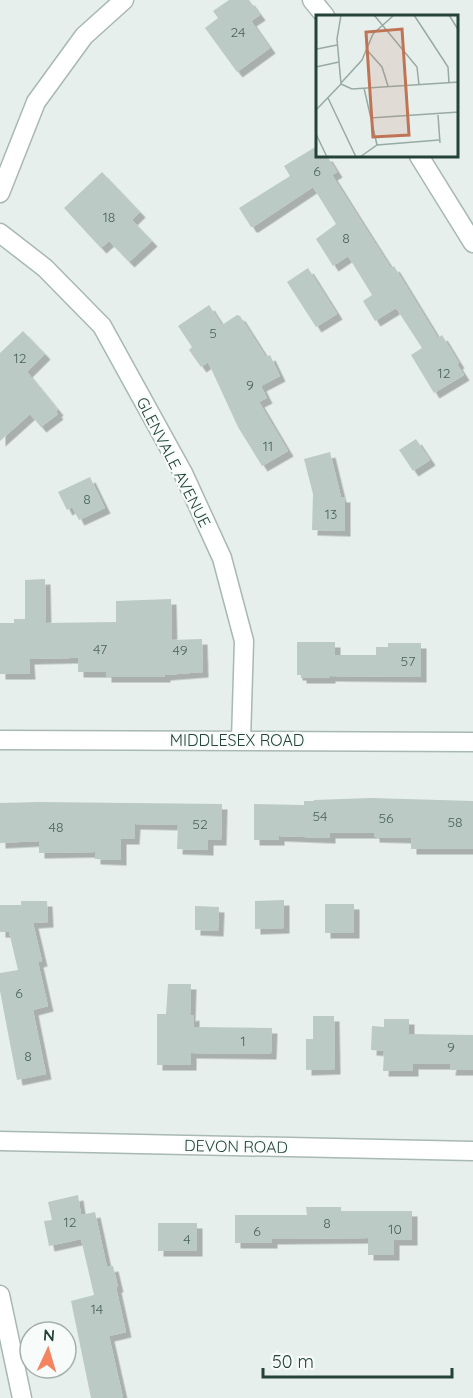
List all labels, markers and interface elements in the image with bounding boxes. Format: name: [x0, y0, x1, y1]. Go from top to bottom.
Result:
inset map: [316, 15, 458, 158]
house number: 24: [231, 23, 245, 41]
house number: 6: [313, 162, 321, 180]
house number: 18: [103, 208, 115, 226]
house number: 8: [342, 229, 350, 247]
house number: 5: [209, 324, 217, 342]
house number: 12: [14, 349, 27, 367]
house number: 12: [438, 364, 451, 382]
house number: 9: [246, 376, 254, 394]
street label: GLENVALE AVENUE: [133, 394, 215, 530]
house number: 11: [263, 437, 273, 455]
house number: 8: [83, 490, 91, 508]
house number: 13: [325, 505, 337, 523]
house number: 47: [93, 640, 107, 658]
house number: 49: [173, 641, 188, 659]
house number: 57: [401, 652, 415, 670]
street label: MIDDLESEX ROAD: [170, 730, 304, 750]
house number: 54: [312, 807, 328, 825]
house number: 56: [378, 809, 394, 827]
house number: 58: [447, 813, 463, 831]
house number: 52: [192, 815, 208, 833]
house number: 48: [49, 818, 63, 836]
house number: 6: [15, 984, 23, 1002]
house number: 1: [240, 1032, 246, 1050]
house number: 9: [447, 1038, 455, 1056]
house number: 8: [24, 1047, 32, 1065]
street label: DEVON ROAD: [184, 1135, 288, 1157]
house number: 12: [64, 1213, 77, 1231]
house number: 8: [323, 1214, 331, 1232]
house number: 10: [388, 1220, 402, 1238]
house number: 6: [253, 1222, 261, 1240]
house number: 4: [183, 1230, 191, 1248]
house number: 14: [91, 1300, 103, 1318]
north arrow: [18, 1320, 78, 1380]
text: N: [42, 1325, 56, 1345]
scale bar: [263, 1341, 452, 1379]
text: 50 m: [272, 1350, 314, 1373]

